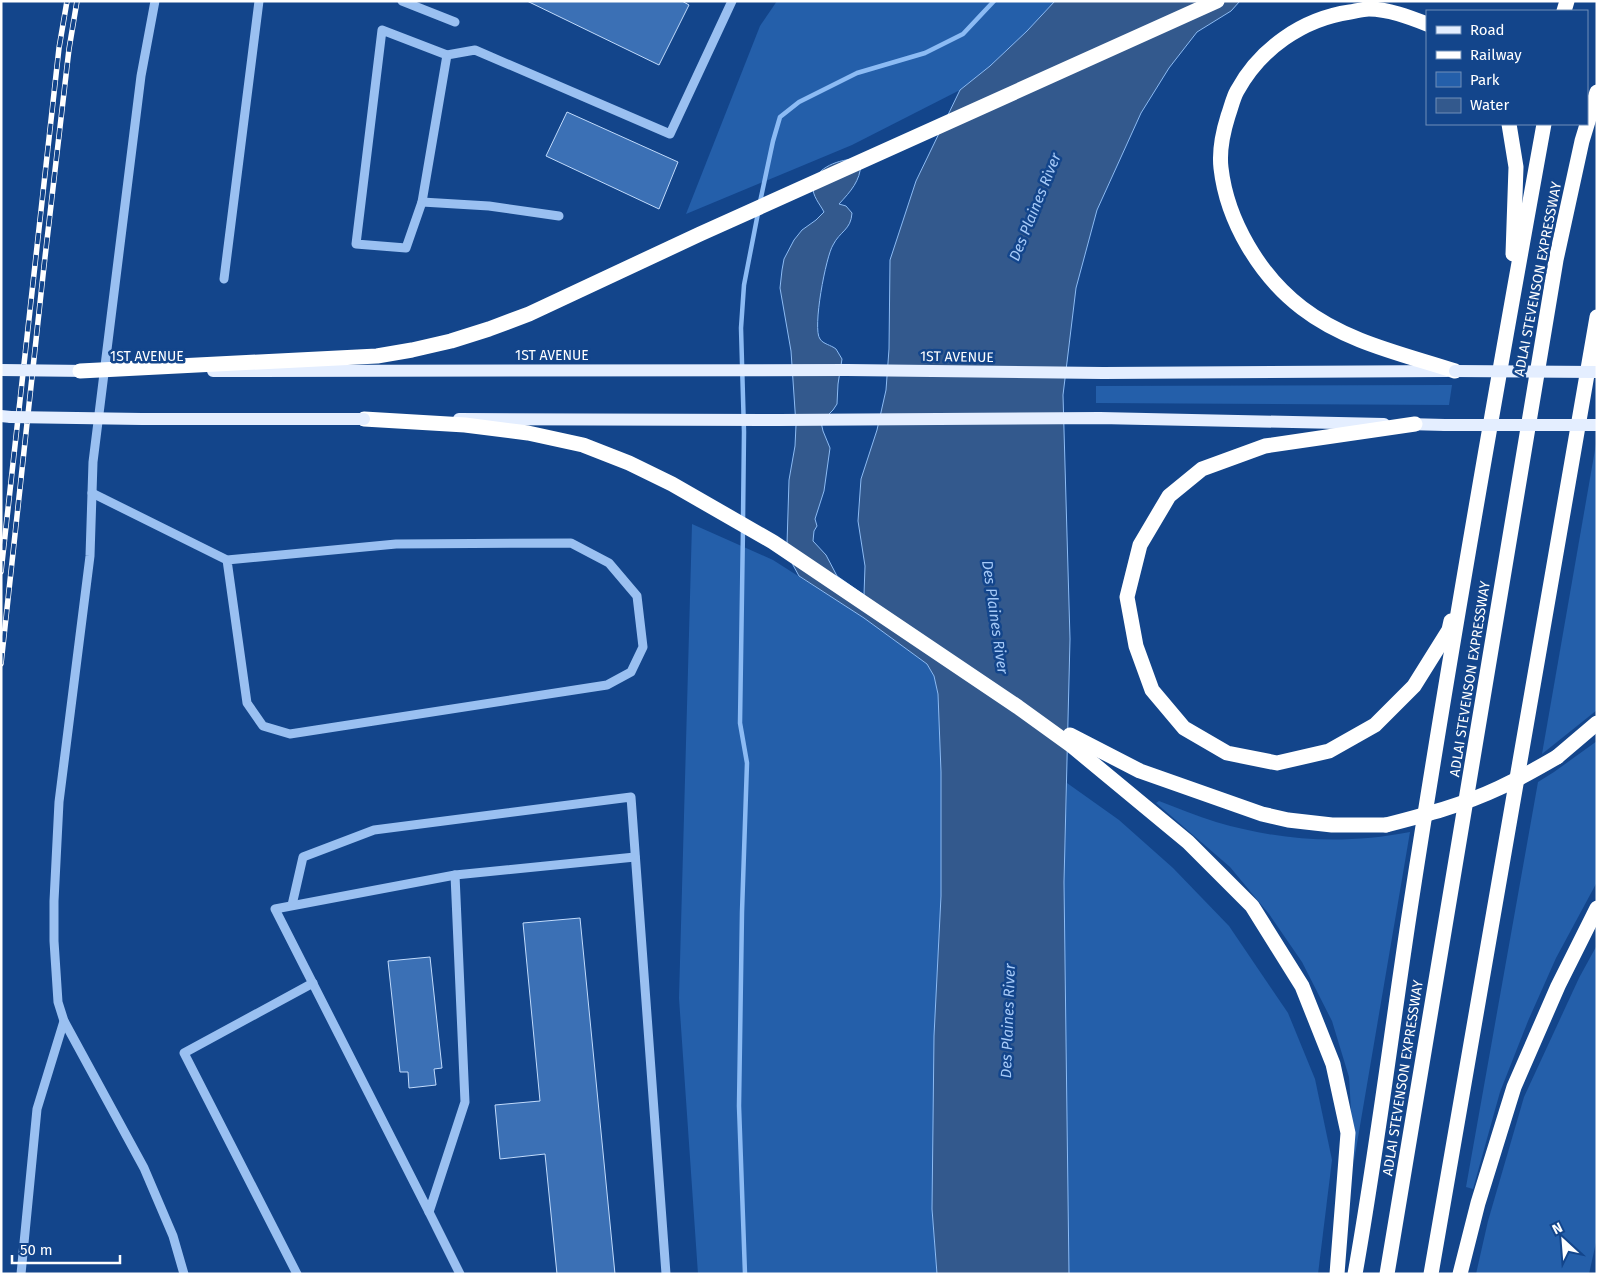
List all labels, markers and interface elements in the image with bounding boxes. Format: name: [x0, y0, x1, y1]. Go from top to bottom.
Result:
legend: [1426, 10, 1588, 125]
text: Road: [1470, 21, 1505, 39]
text: Railway: [1470, 46, 1522, 64]
text: Park: [1470, 71, 1500, 89]
text: Water: [1470, 96, 1509, 114]
water label: Des Plaines River: [1005, 149, 1065, 264]
street label: ADLAI STEVENSON EXPRESSWAY: [1511, 180, 1565, 378]
street label: 1ST AVENUE: [515, 347, 589, 364]
street label: 1ST AVENUE: [110, 348, 184, 365]
street label: 1ST AVENUE: [920, 348, 994, 366]
water label: Des Plaines River: [978, 559, 1012, 676]
street label: ADLAI STEVENSON EXPRESSWAY: [1446, 580, 1494, 778]
water label: Des Plaines River: [997, 962, 1019, 1079]
street label: ADLAI STEVENSON EXPRESSWAY: [1379, 979, 1427, 1177]
north arrow: [1538, 1215, 1588, 1265]
text: N: [1550, 1219, 1565, 1238]
scale bar: [12, 1232, 120, 1264]
text: 50 m: [20, 1241, 53, 1259]

